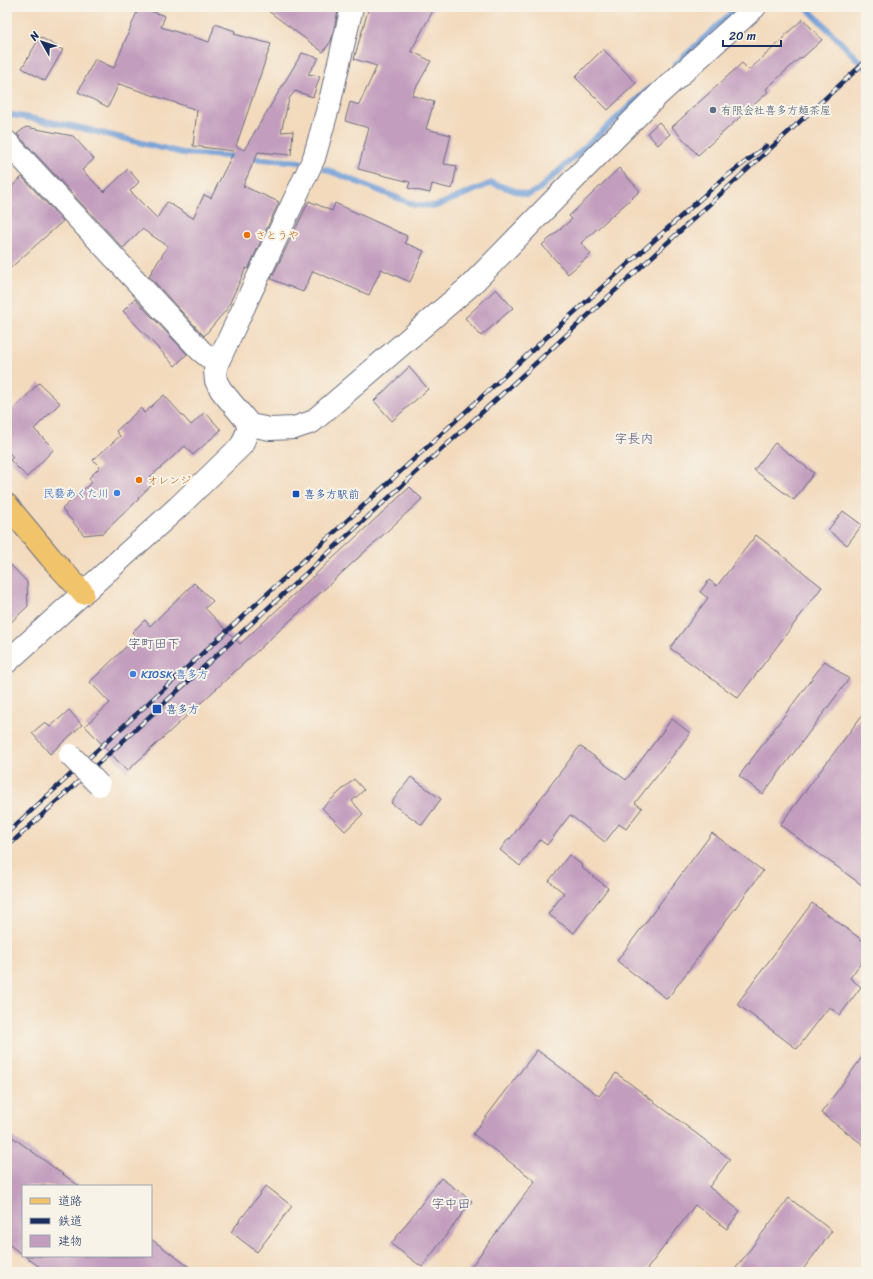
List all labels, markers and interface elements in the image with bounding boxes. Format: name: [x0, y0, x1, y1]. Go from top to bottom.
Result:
north arrow: [22, 22, 62, 62]
scale bar: [723, 22, 781, 48]
text: 20 m: [729, 25, 756, 47]
text: N: [24, 27, 45, 46]
place label: 有限会社喜多方麺茶屋: [721, 101, 831, 120]
marker: 有限会社喜多方麺茶屋: [708, 105, 718, 115]
place label: さとうや: [255, 226, 299, 245]
marker: さとうや: [242, 230, 252, 240]
district label: 字長内: [614, 427, 654, 450]
place label: オレンジ: [147, 471, 191, 490]
marker: オレンジ: [134, 475, 144, 485]
place label: 民藝あくた川: [43, 484, 109, 503]
place label: 喜多方駅前: [304, 485, 359, 504]
marker: 民藝あくた川: [112, 488, 122, 498]
marker: 喜多方駅前: [291, 489, 301, 499]
district label: 字町田下: [128, 632, 180, 655]
place label: KIOSK 喜多方: [141, 665, 209, 684]
marker: KIOSK 喜多方: [128, 669, 138, 679]
place label: 喜多方: [166, 700, 199, 719]
marker: 喜多方: [151, 703, 163, 715]
legend: [22, 1185, 152, 1257]
text: 道路: [58, 1190, 82, 1212]
district label: 字中田: [431, 1192, 471, 1215]
text: 鉄道: [58, 1210, 82, 1232]
text: 建物: [58, 1230, 82, 1252]

